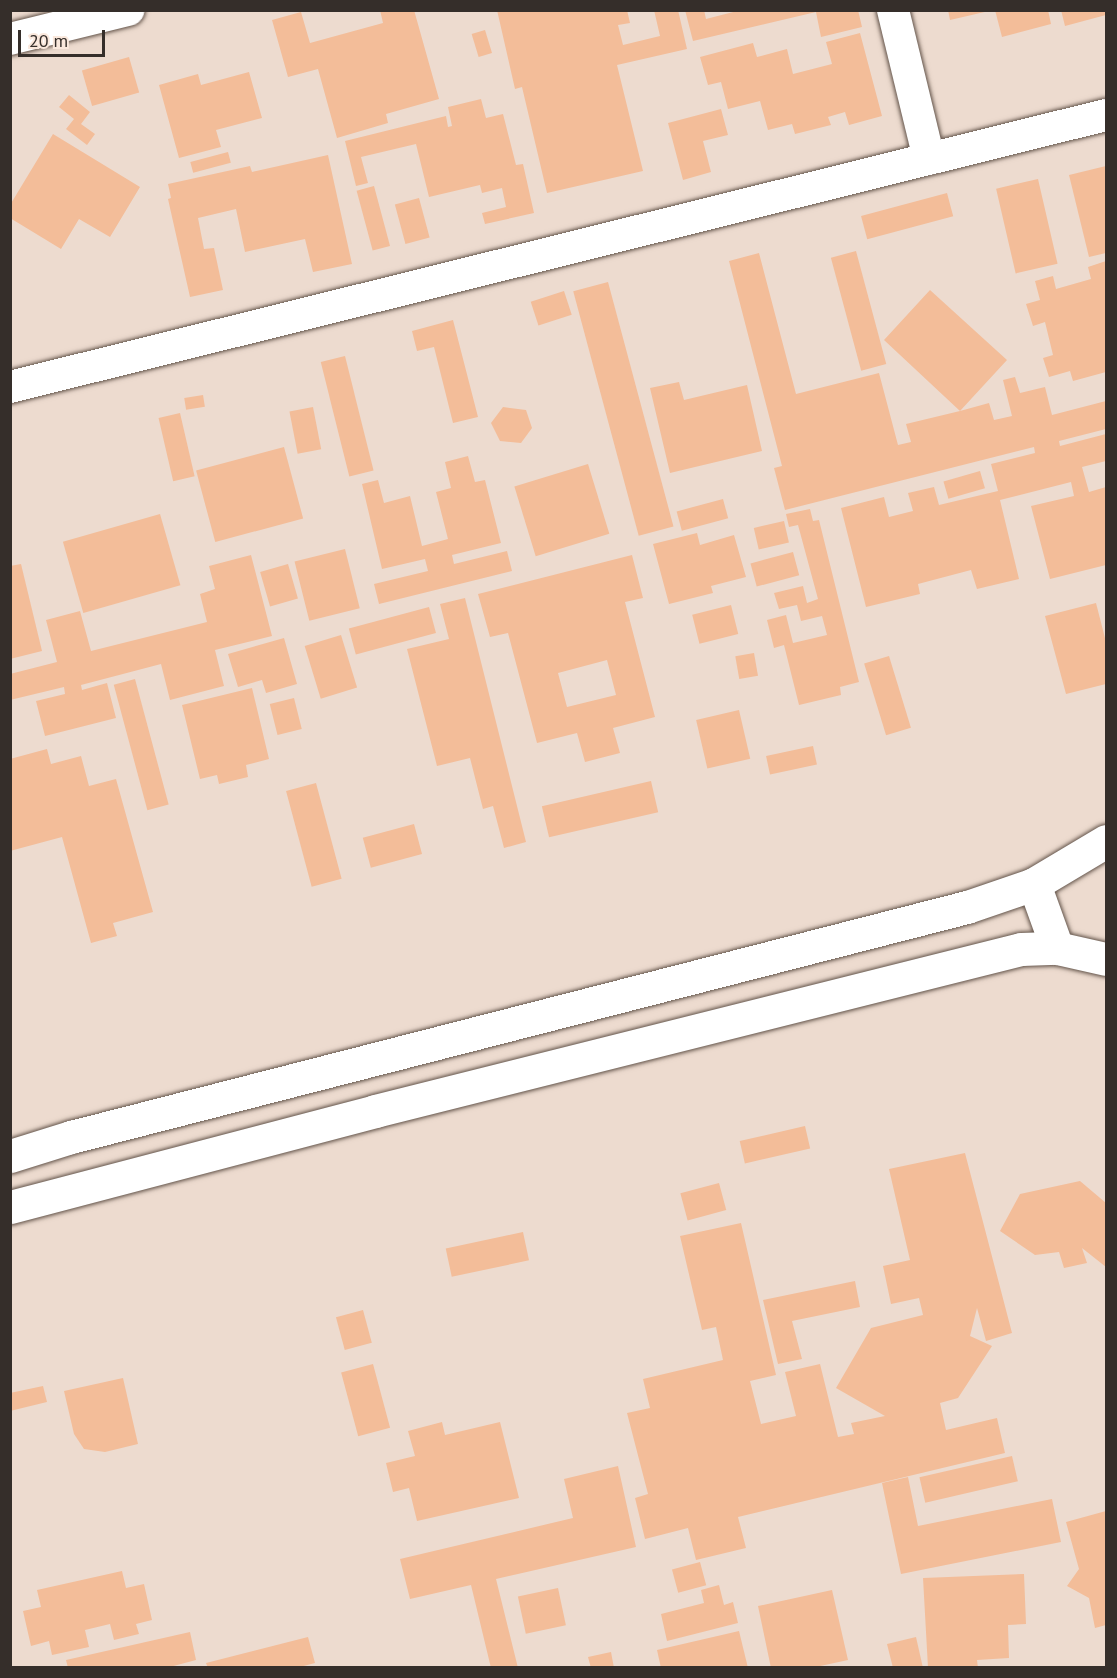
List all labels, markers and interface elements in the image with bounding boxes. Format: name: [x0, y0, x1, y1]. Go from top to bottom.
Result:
scale bar: [21, 18, 108, 56]
text: 20 m: [29, 29, 68, 52]

